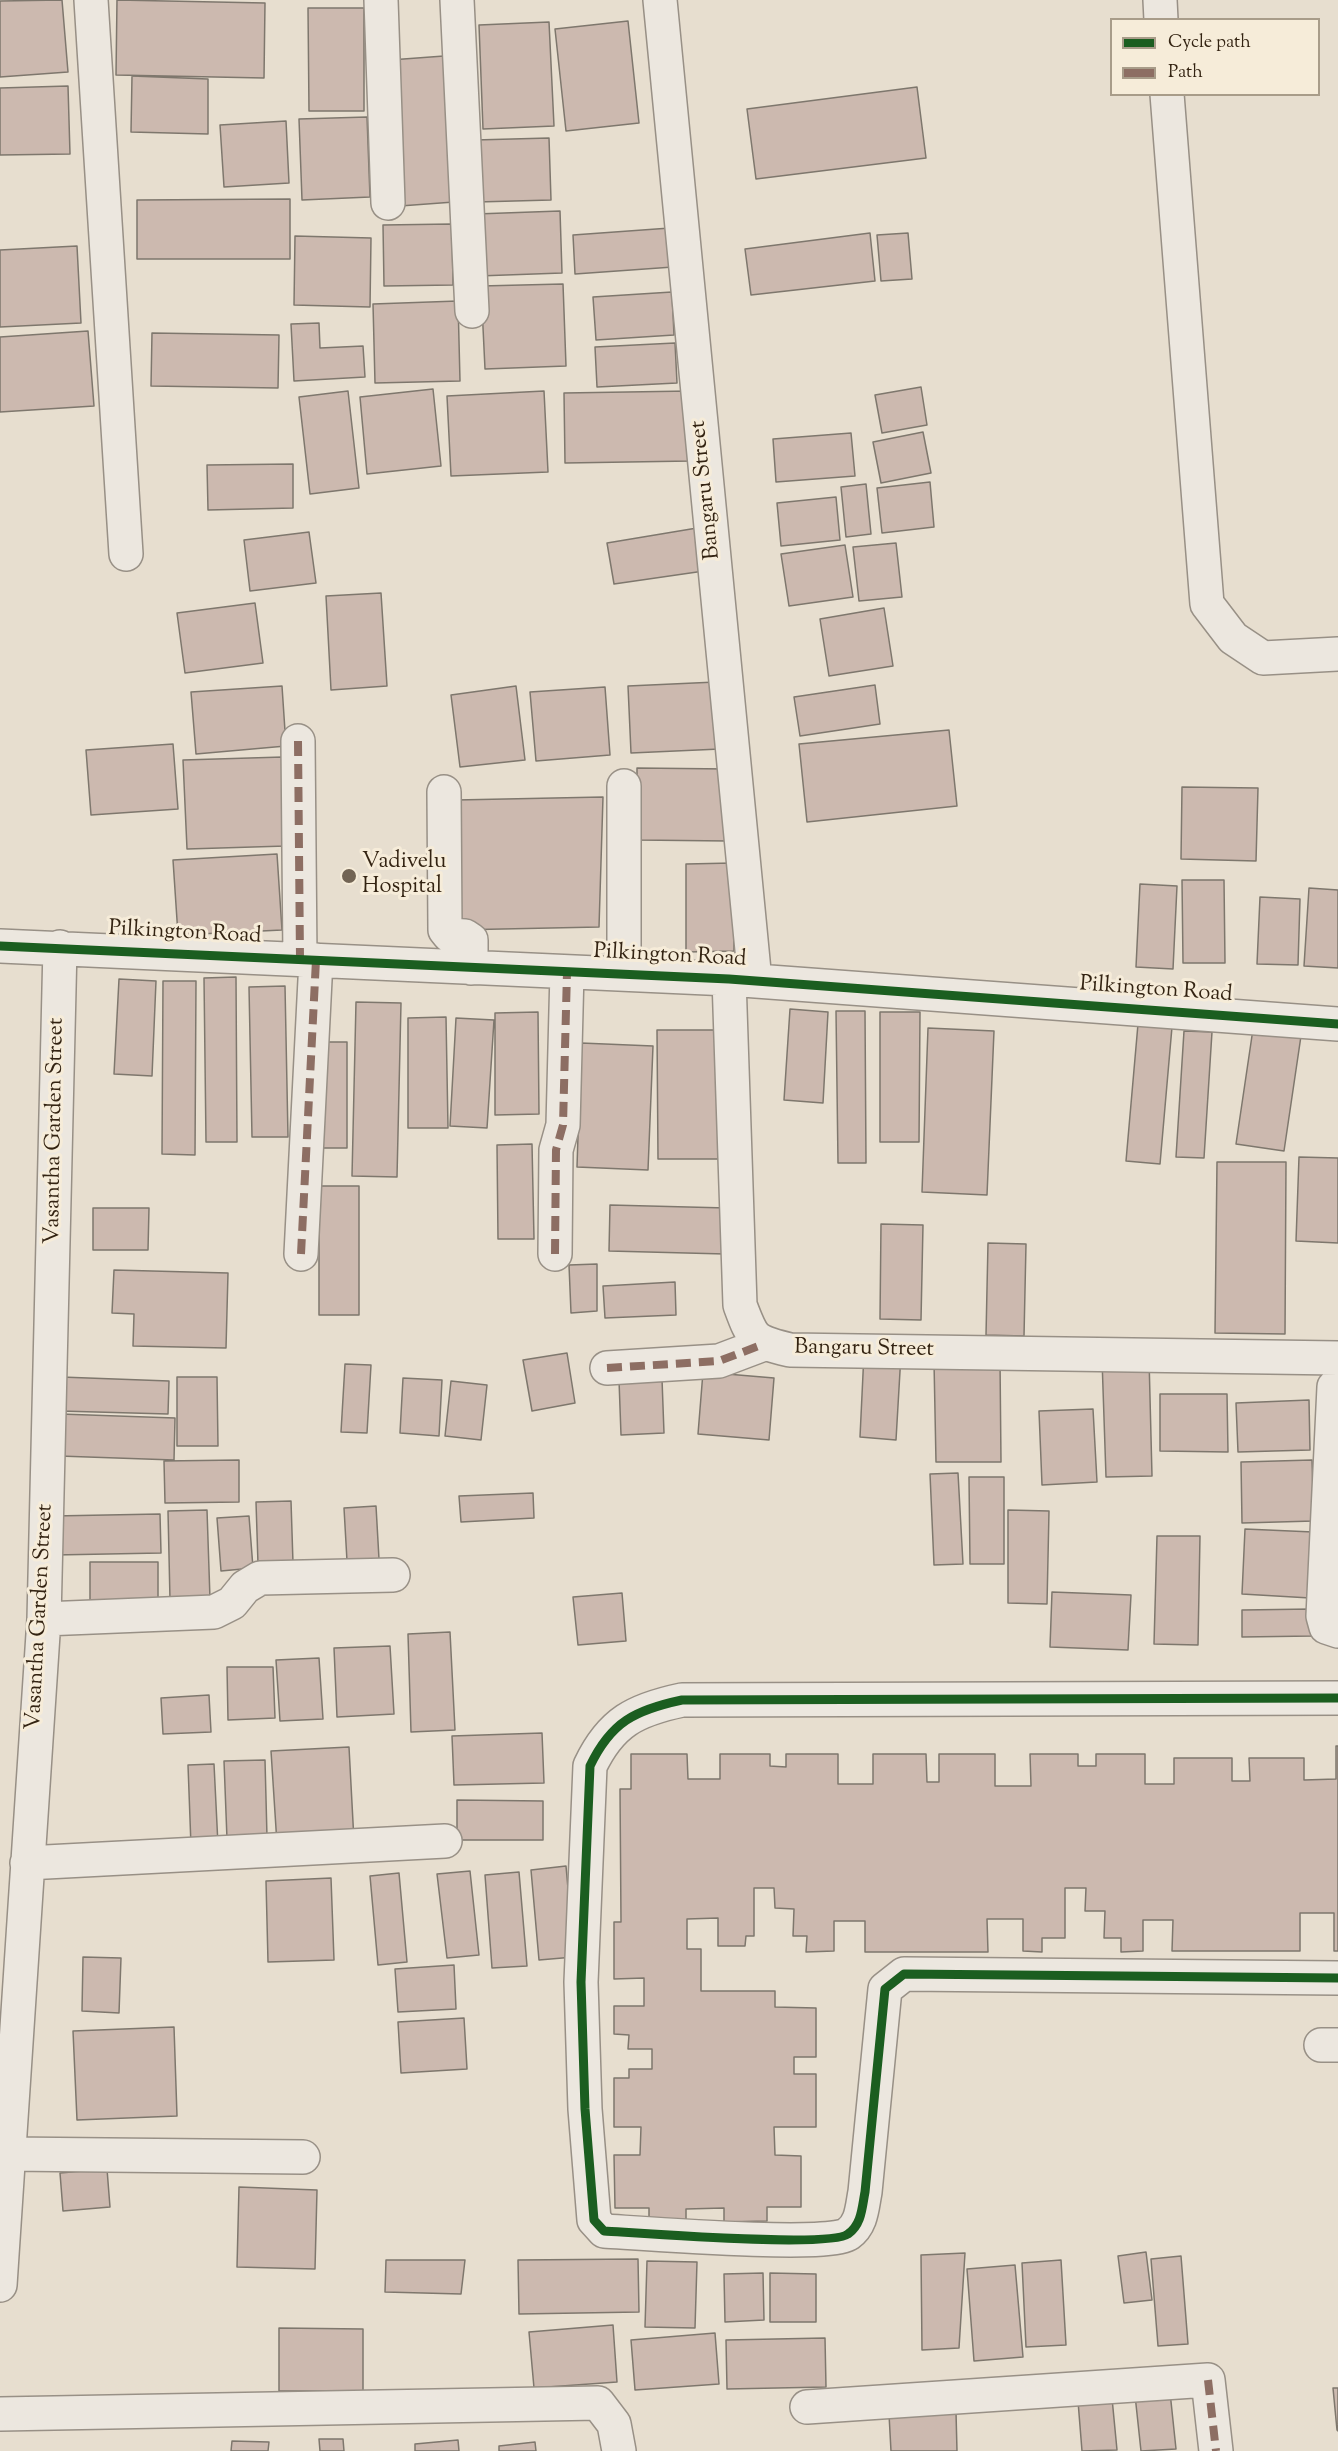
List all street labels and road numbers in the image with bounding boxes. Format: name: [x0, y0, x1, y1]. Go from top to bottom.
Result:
street label: Bangaru Street: [687, 419, 727, 561]
street label: Pilkington Road: [108, 917, 262, 951]
street label: Pilkington Road: [593, 940, 747, 974]
street label: Pilkington Road: [1079, 972, 1233, 1010]
street label: Vasantha Garden Street: [41, 1018, 71, 1244]
street label: Bangaru Street: [794, 1336, 934, 1364]
street label: Vasantha Garden Street: [22, 1503, 60, 1731]

